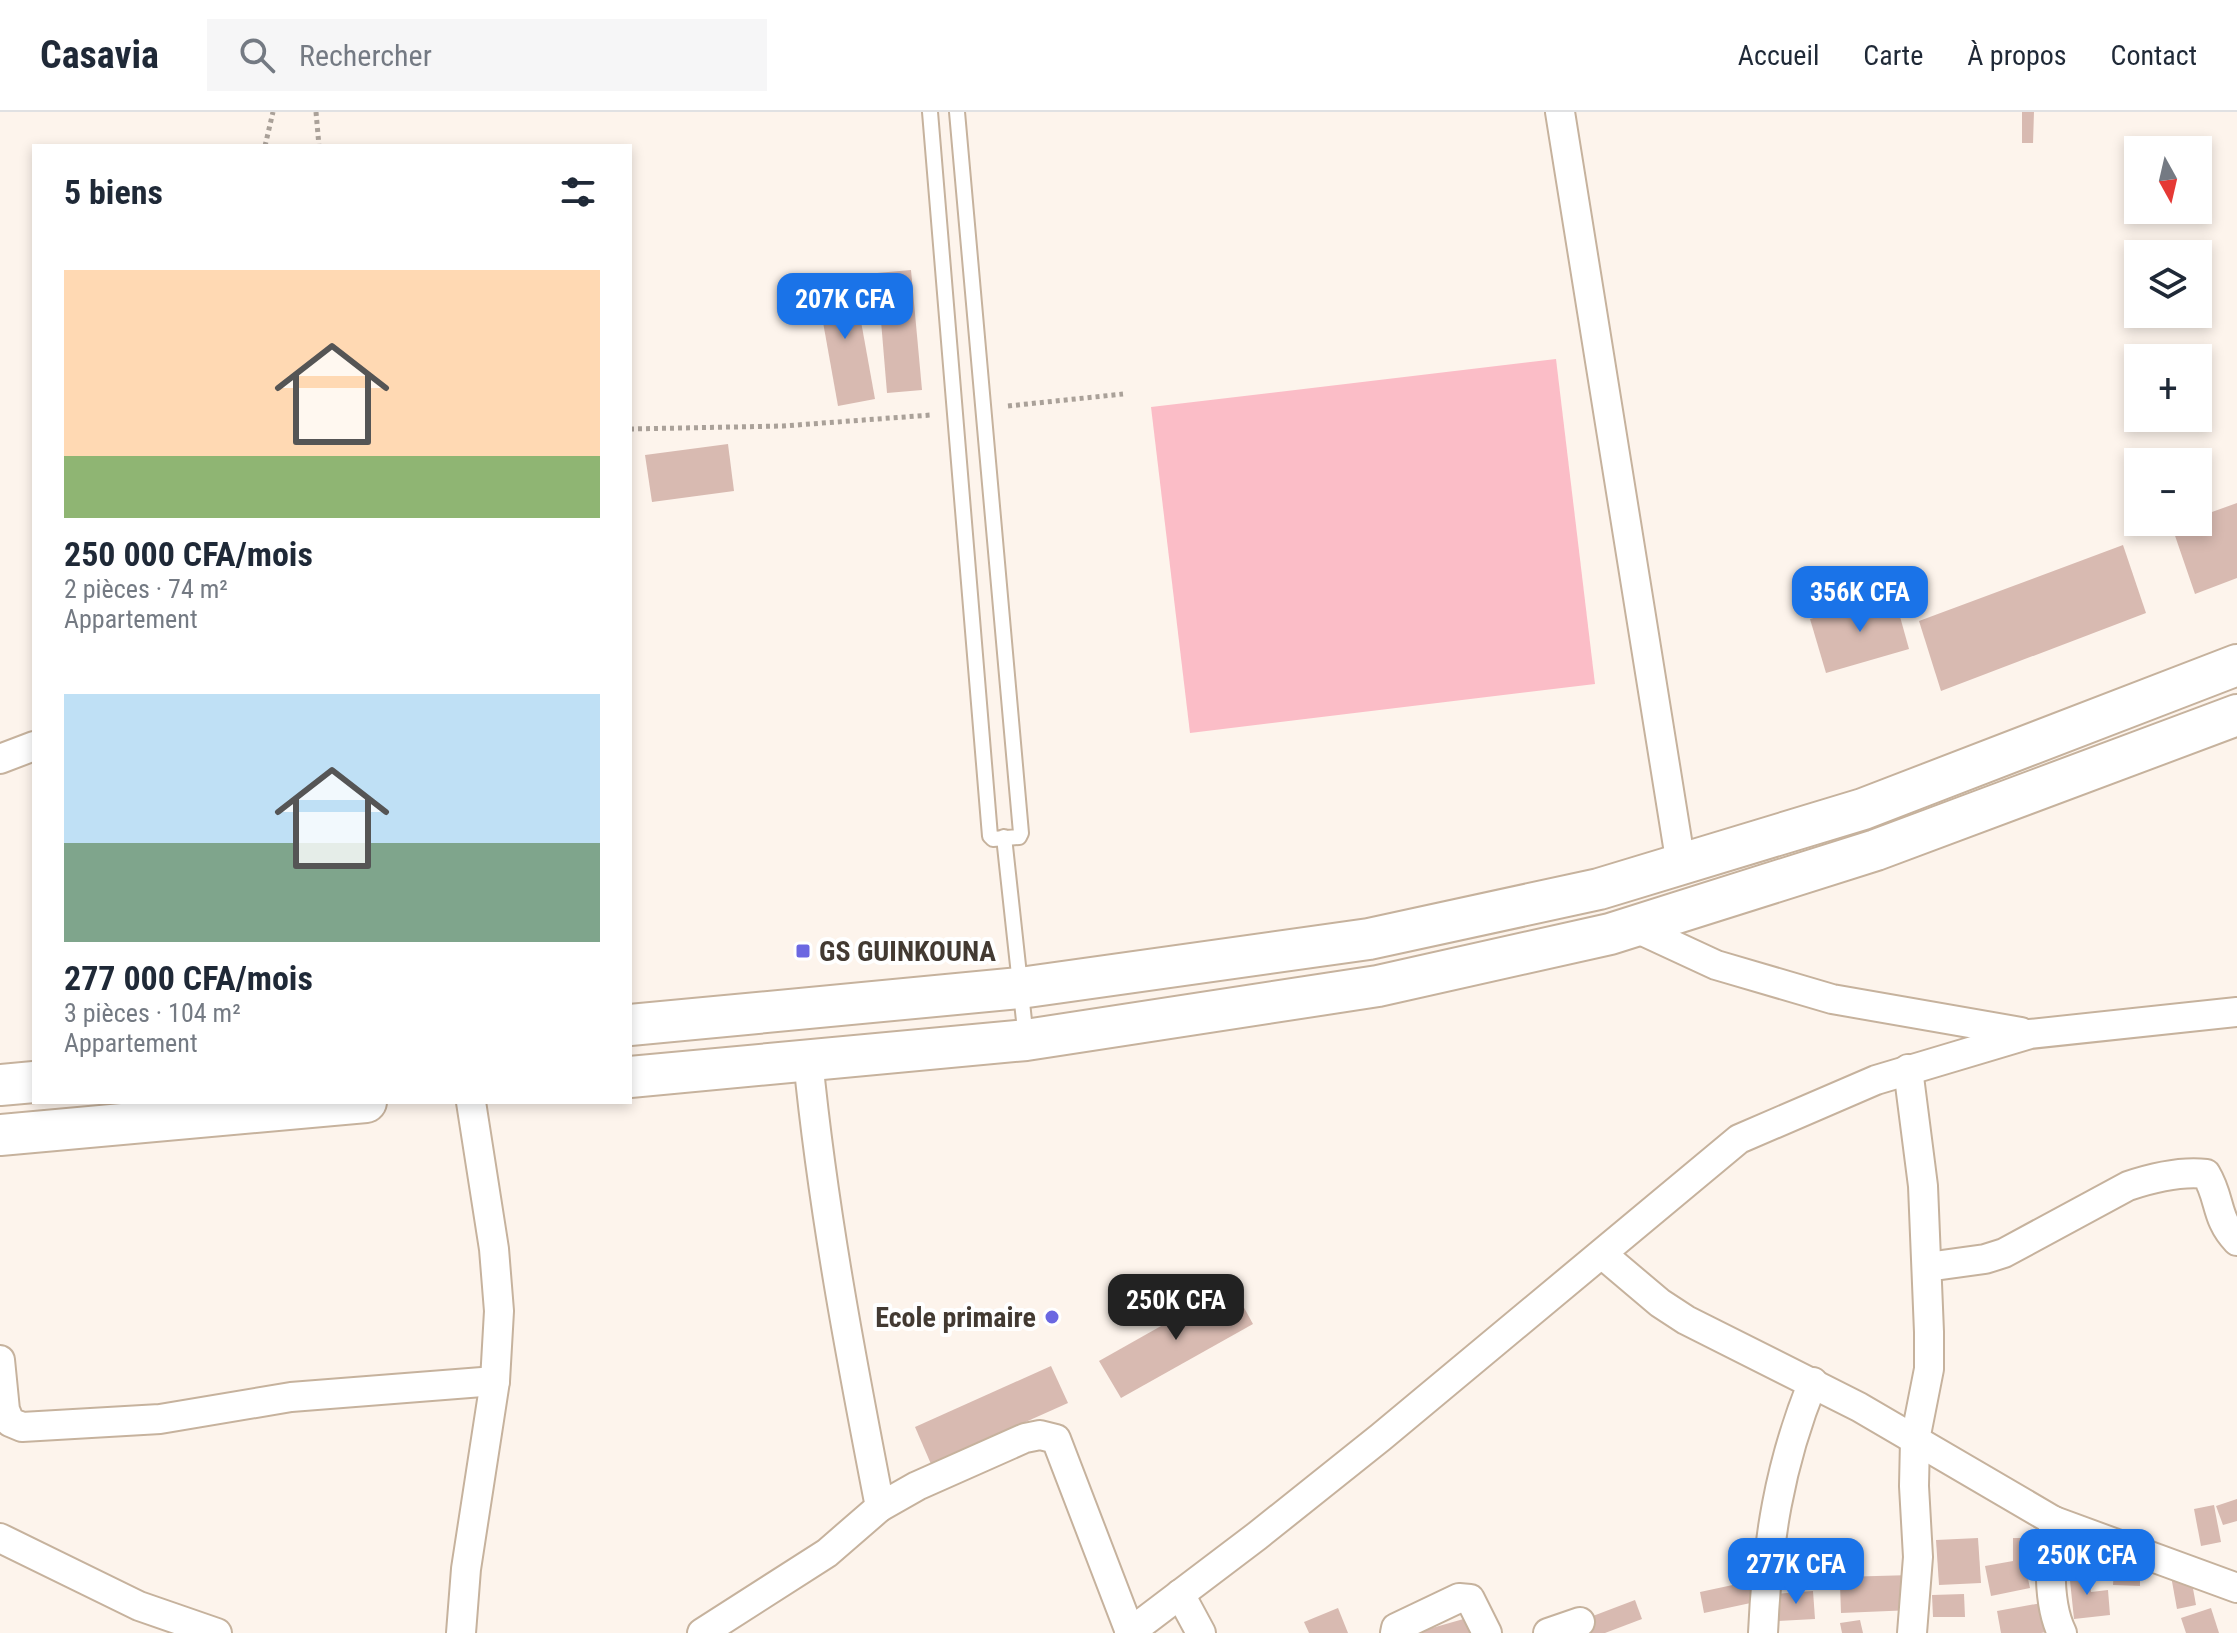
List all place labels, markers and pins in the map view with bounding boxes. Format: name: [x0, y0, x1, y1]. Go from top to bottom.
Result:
pin: 207K CFA: [762, 273, 928, 341]
pin: 356K CFA: [1777, 566, 1943, 634]
place label: GS GUINKOUNA: [819, 935, 996, 968]
marker: GS GUINKOUNA: [794, 942, 812, 960]
pin: 250K CFA: [1093, 1274, 1259, 1342]
place label: Ecole primaire: [875, 1301, 1036, 1334]
marker: Ecole primaire: [1043, 1308, 1061, 1326]
pin: 250K CFA: [2004, 1529, 2170, 1597]
pin: 277K CFA: [1713, 1538, 1879, 1606]

